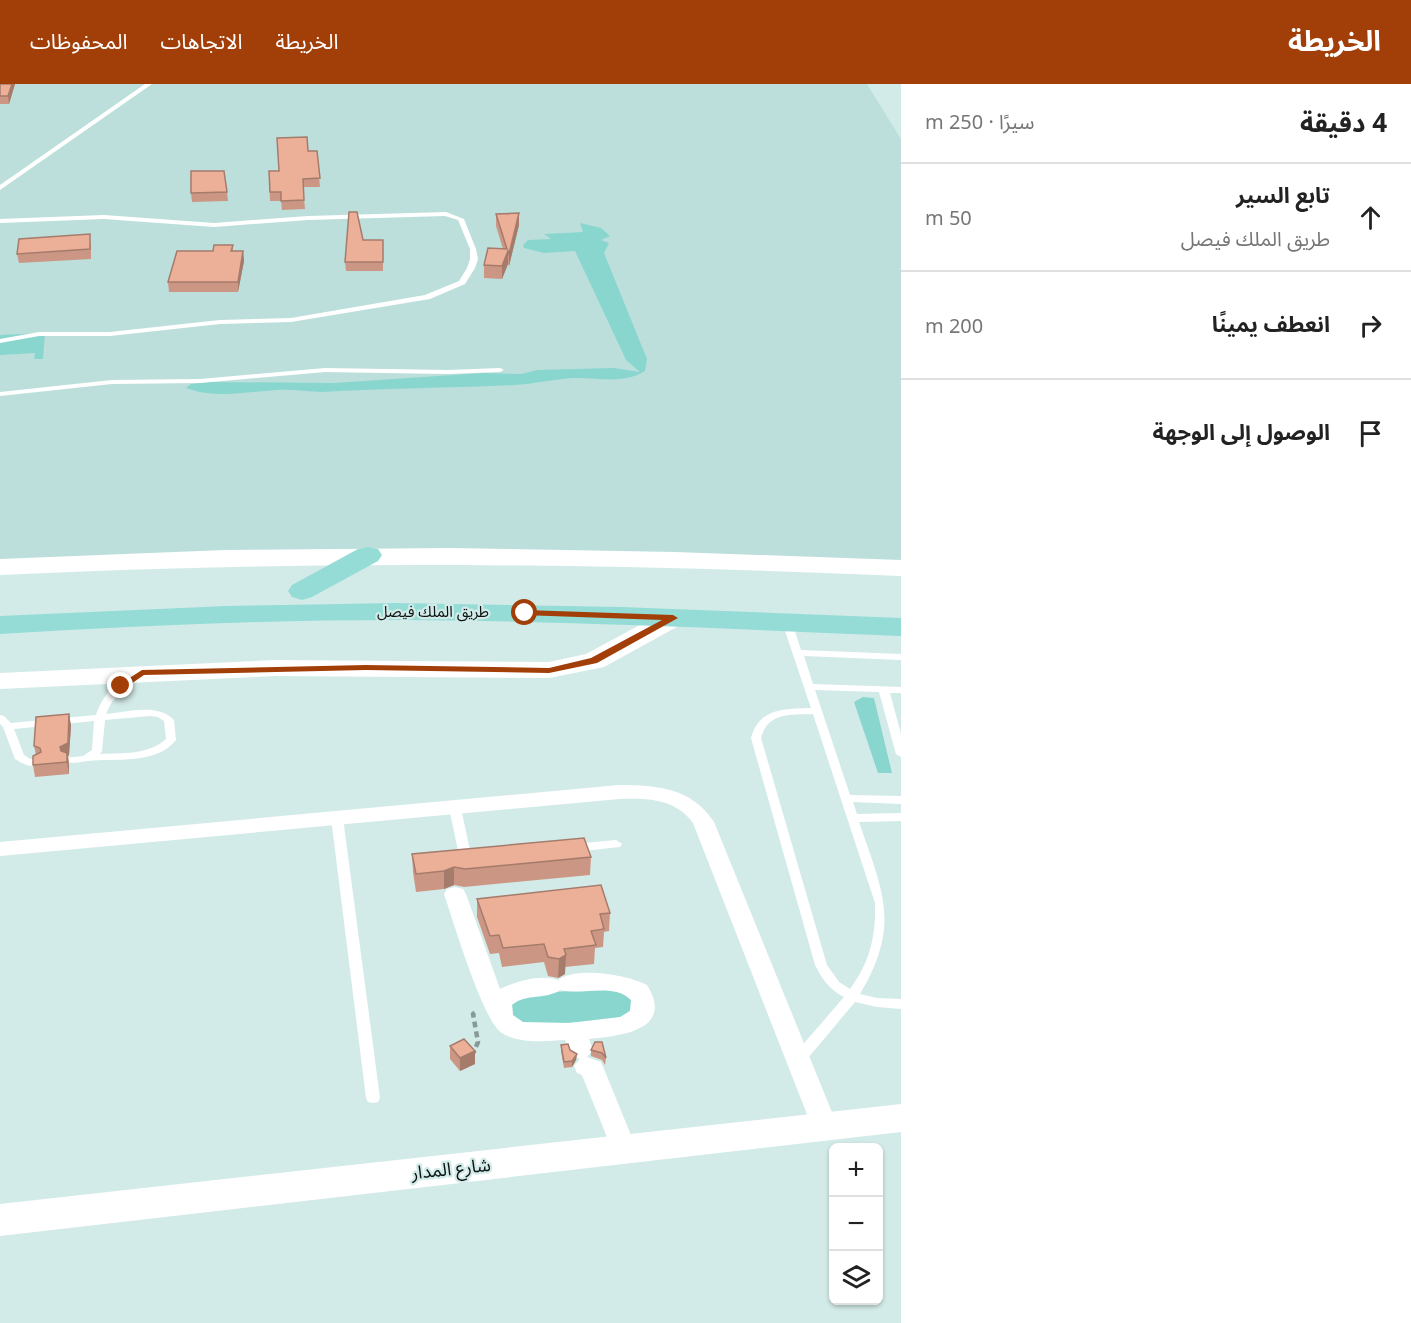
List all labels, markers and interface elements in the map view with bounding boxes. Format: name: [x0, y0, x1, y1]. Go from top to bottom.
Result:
text: الخريطة: [1288, 21, 1381, 59]
text: المحفوظات: [30, 27, 127, 55]
text: الاتجاهات: [160, 27, 242, 55]
text: الخريطة: [275, 27, 338, 55]
text: 4 دقيقة: [1300, 104, 1387, 140]
text: سيرًا · 250 m: [925, 108, 1034, 135]
text: تابع السير: [1236, 179, 1330, 209]
icon: ahead: [1354, 201, 1387, 234]
text: 50 m: [925, 204, 972, 231]
text: طريق الملك فيصل: [1181, 225, 1330, 252]
text: انعطف يمينًا: [1212, 308, 1330, 338]
icon: right: [1354, 309, 1387, 342]
text: 200 m: [925, 312, 983, 339]
text: الوصول إلى الوجهة: [1152, 416, 1330, 446]
icon: arrive: [1354, 417, 1387, 450]
route start: [511, 599, 537, 625]
street label: طريق الملك فيصل: [377, 601, 489, 622]
route end: [107, 672, 133, 698]
map controls: [829, 1143, 883, 1305]
button: +: [829, 1143, 883, 1197]
street label: شارع المدار: [409, 1152, 492, 1187]
button: −: [829, 1197, 883, 1251]
button: layers: [829, 1251, 883, 1305]

